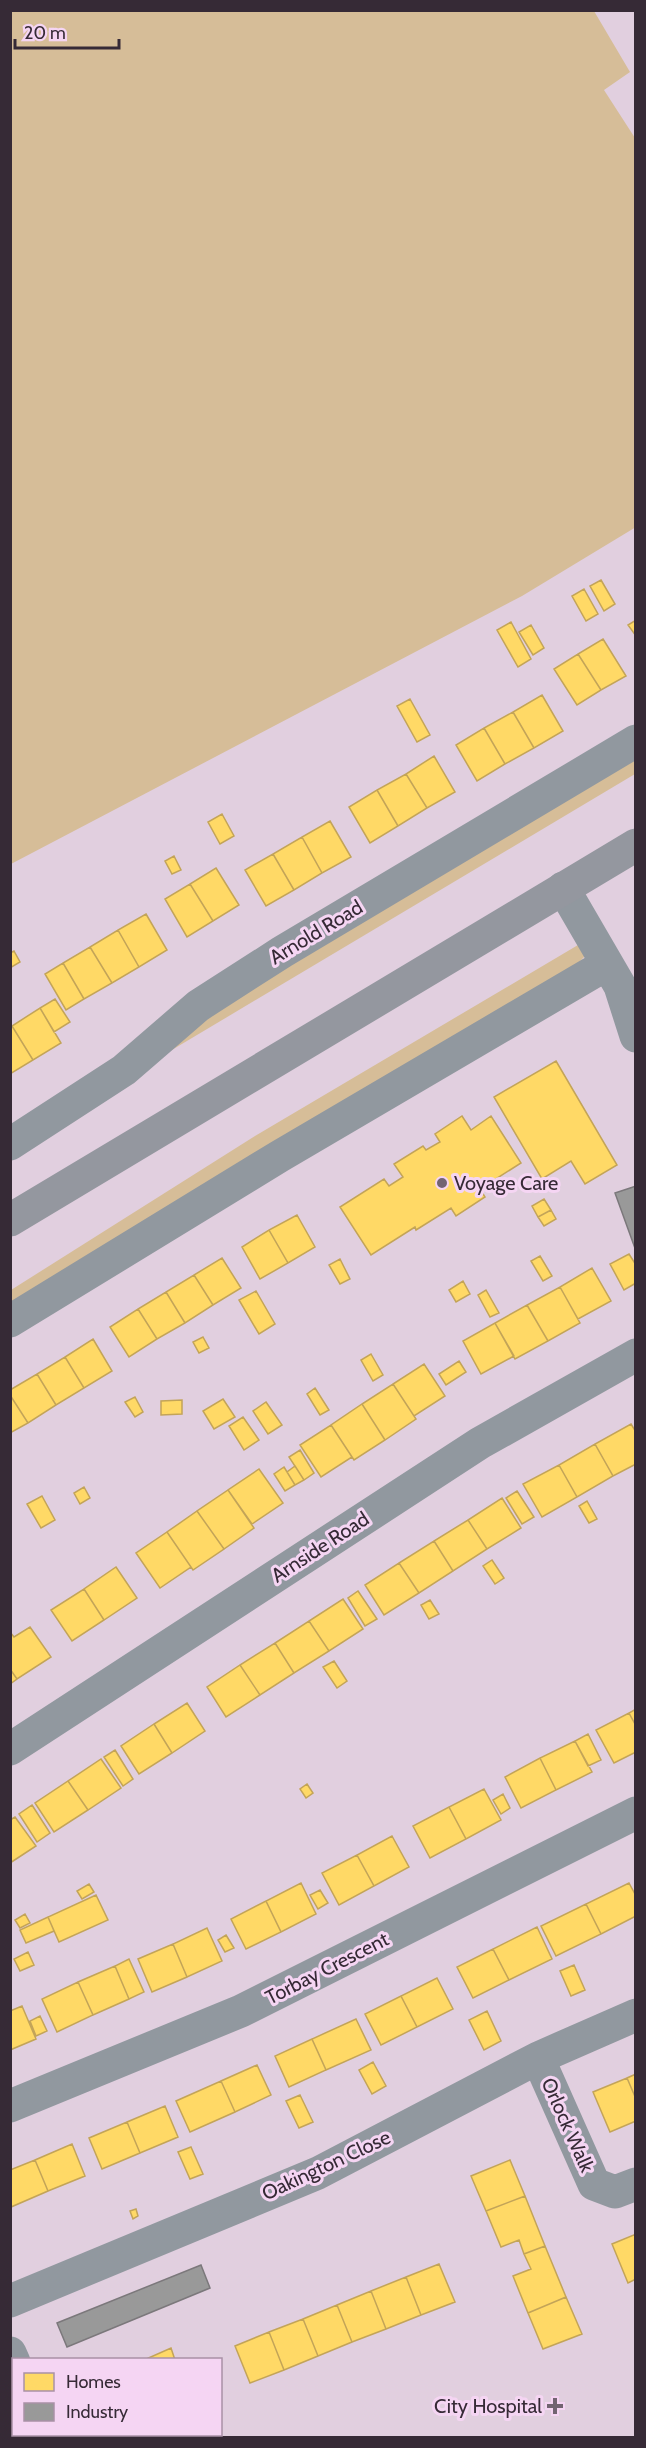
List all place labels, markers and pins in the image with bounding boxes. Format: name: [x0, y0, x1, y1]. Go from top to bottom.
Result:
place label: Voyage Care: [454, 1171, 558, 1195]
marker: Voyage Care: [435, 1176, 449, 1190]
place label: City Hospital: [434, 2394, 542, 2418]
marker: City Hospital: [546, 2397, 564, 2415]

